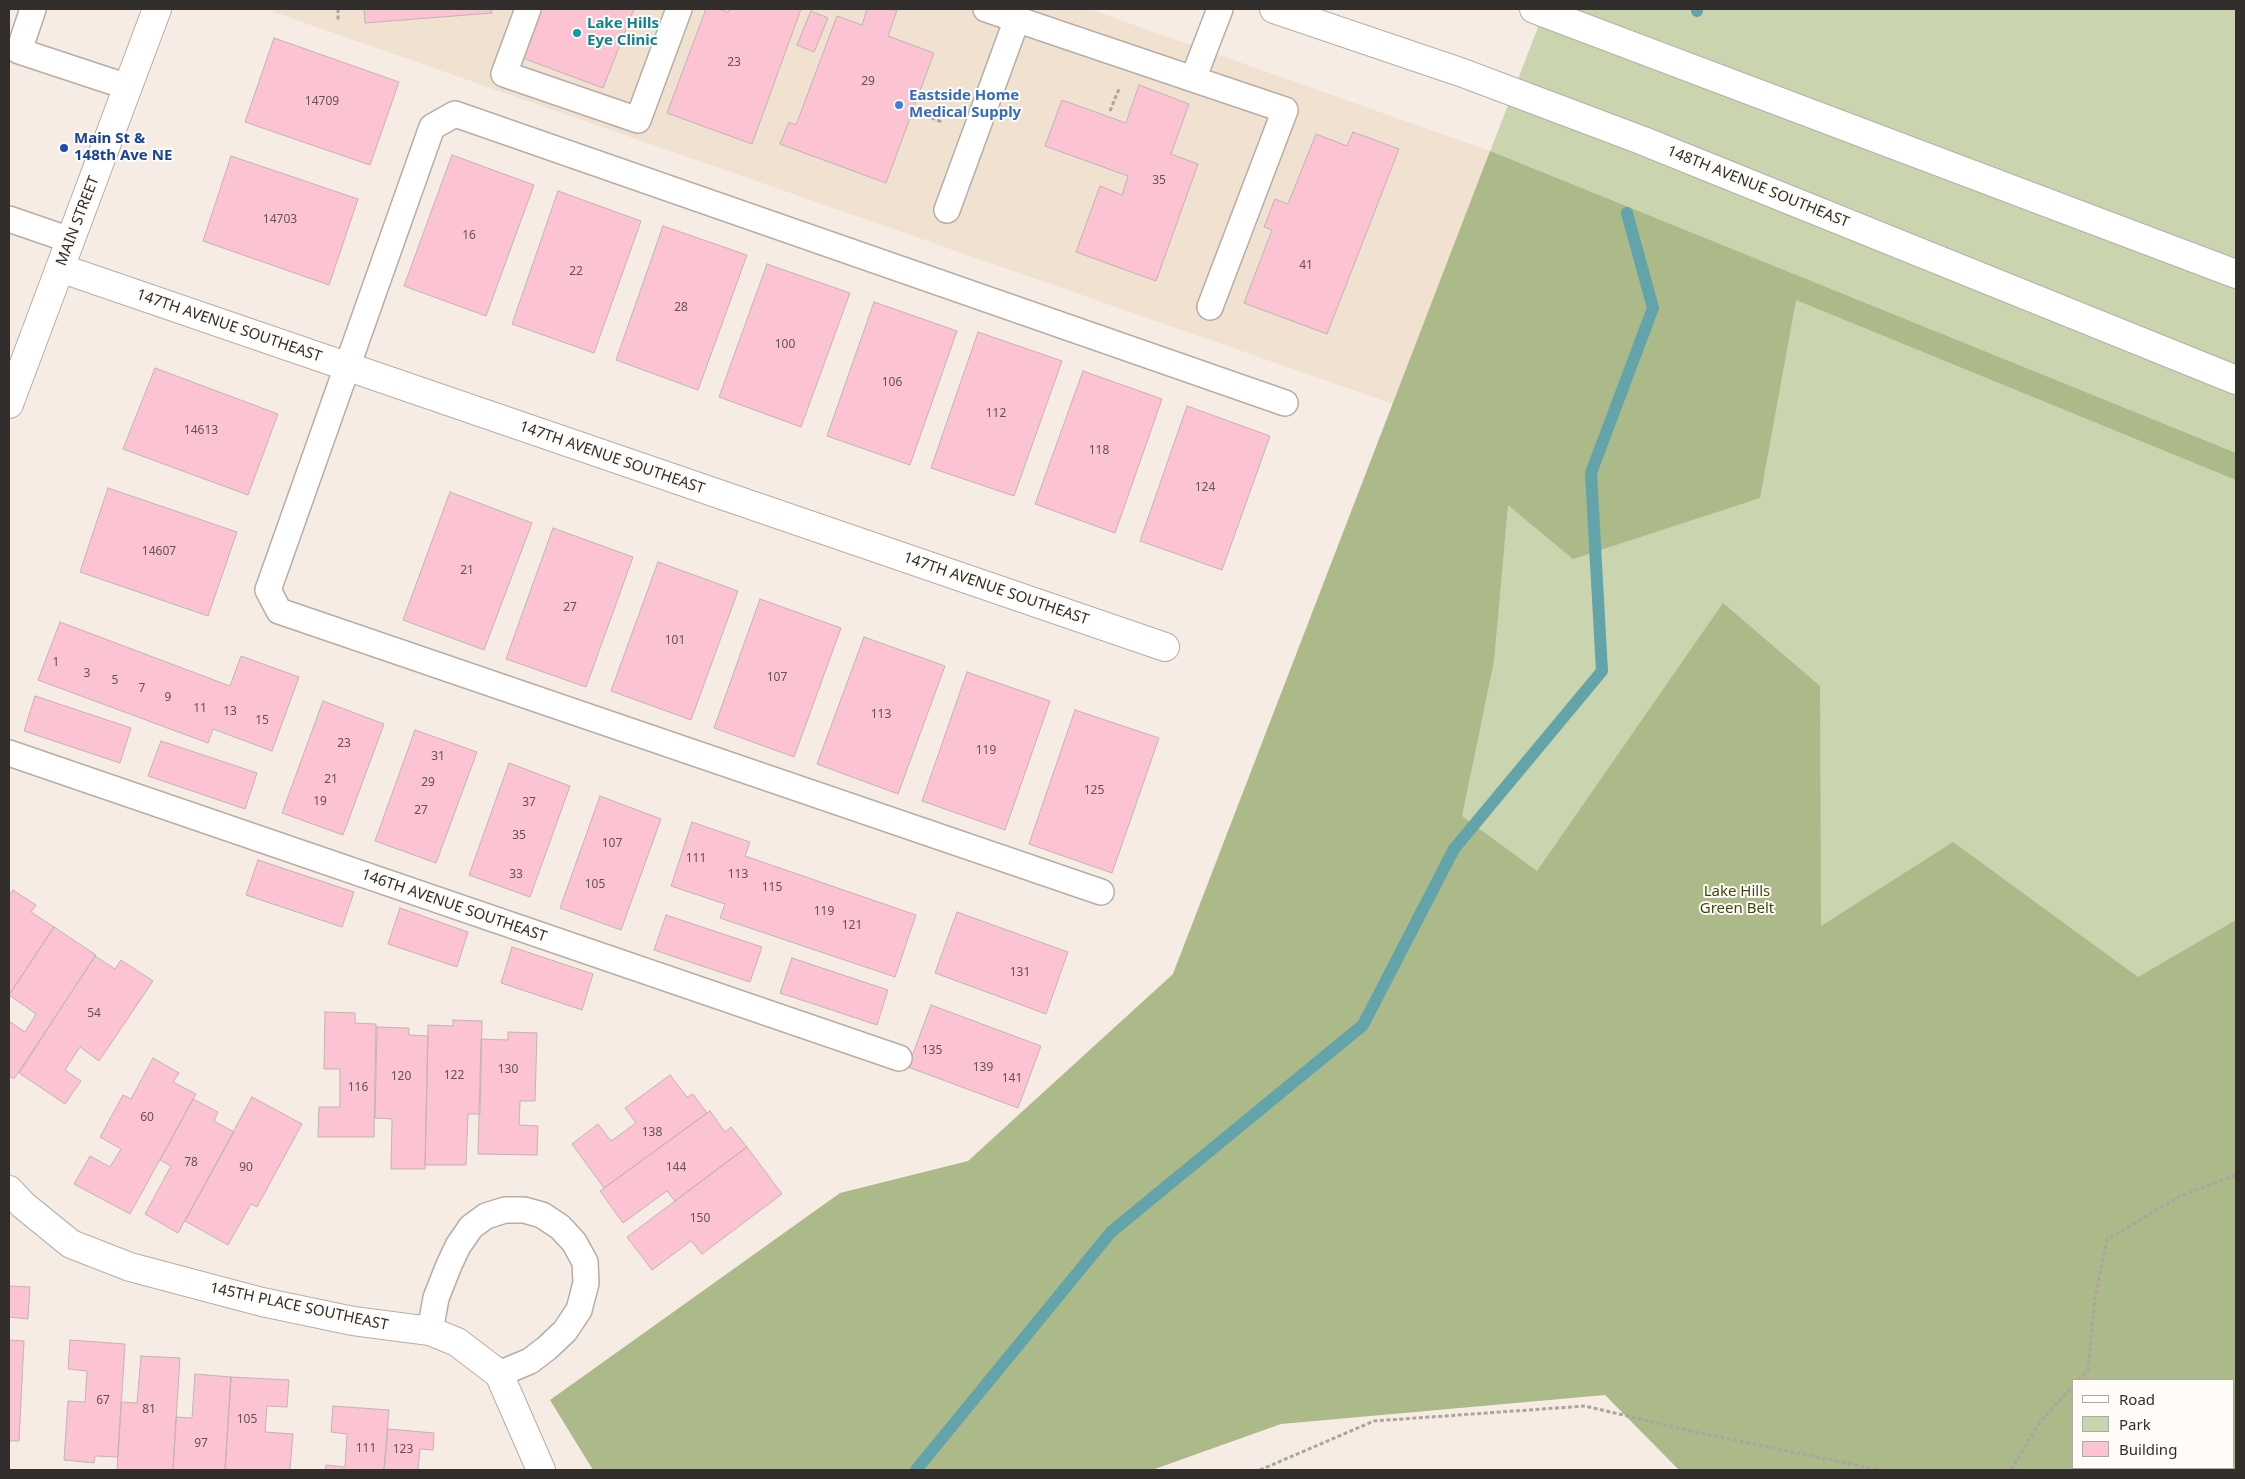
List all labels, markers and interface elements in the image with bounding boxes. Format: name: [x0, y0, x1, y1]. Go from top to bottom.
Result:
place label: Lake Hills Eye Clinic: [587, 15, 659, 50]
marker: Lake Hills Eye Clinic: [571, 27, 583, 39]
house number: 23: [727, 56, 741, 70]
house number: 29: [861, 75, 875, 89]
place label: Eastside Home Medical Supply: [909, 87, 1021, 122]
house number: 14709: [305, 95, 339, 109]
marker: Eastside Home Medical Supply: [893, 99, 905, 111]
place label: Main St & 148th Ave NE: [74, 130, 172, 165]
marker: Main St & 148th Ave NE: [58, 142, 70, 154]
street label: 148TH AVENUE SOUTHEAST: [1664, 142, 1852, 232]
street label: MAIN STREET: [53, 174, 103, 268]
house number: 35: [1152, 174, 1166, 188]
house number: 14703: [263, 213, 297, 227]
house number: 16: [462, 229, 476, 243]
house number: 41: [1299, 259, 1313, 273]
house number: 22: [569, 265, 583, 279]
street label: 147TH AVENUE SOUTHEAST: [134, 286, 324, 366]
house number: 28: [674, 301, 688, 315]
house number: 100: [775, 338, 795, 352]
house number: 106: [882, 376, 902, 390]
house number: 112: [986, 407, 1006, 421]
street label: 147TH AVENUE SOUTHEAST: [517, 418, 707, 498]
house number: 14613: [184, 424, 218, 438]
house number: 118: [1089, 444, 1109, 458]
house number: 124: [1195, 481, 1215, 495]
house number: 14607: [142, 545, 176, 559]
street label: 147TH AVENUE SOUTHEAST: [901, 549, 1091, 629]
house number: 21: [460, 564, 474, 578]
house number: 27: [563, 601, 577, 615]
house number: 101: [665, 634, 685, 648]
house number: 1: [53, 656, 59, 670]
house number: 3: [84, 667, 90, 681]
house number: 107: [767, 671, 787, 685]
house number: 5: [112, 674, 118, 688]
house number: 7: [139, 682, 145, 696]
house number: 9: [165, 691, 171, 705]
house number: 11: [193, 702, 207, 716]
house number: 13: [223, 705, 237, 719]
house number: 113: [871, 708, 891, 722]
house number: 15: [255, 714, 269, 728]
house number: 23: [337, 737, 351, 751]
house number: 119: [976, 744, 996, 758]
house number: 31: [431, 750, 445, 764]
house number: 21: [324, 773, 338, 787]
house number: 29: [421, 776, 435, 790]
house number: 125: [1084, 784, 1104, 798]
house number: 19: [313, 795, 327, 809]
house number: 37: [522, 796, 536, 810]
house number: 27: [414, 804, 428, 818]
house number: 35: [512, 829, 526, 843]
house number: 107: [602, 837, 622, 851]
house number: 111: [686, 852, 706, 866]
street label: 146TH AVENUE SOUTHEAST: [359, 866, 549, 946]
house number: 33: [509, 868, 523, 882]
house number: 113: [728, 868, 748, 882]
house number: 105: [585, 878, 605, 892]
house number: 115: [762, 881, 782, 895]
park label: Lake Hills Green Belt: [1700, 883, 1774, 918]
house number: 119: [814, 905, 834, 919]
house number: 121: [842, 919, 862, 933]
house number: 131: [1010, 966, 1030, 980]
house number: 54: [87, 1007, 101, 1021]
house number: 135: [922, 1044, 942, 1058]
house number: 139: [973, 1061, 993, 1075]
house number: 130: [498, 1063, 518, 1077]
house number: 122: [444, 1069, 464, 1083]
house number: 120: [391, 1070, 411, 1084]
house number: 141: [1002, 1072, 1022, 1086]
house number: 116: [348, 1081, 368, 1095]
house number: 60: [140, 1111, 154, 1125]
house number: 138: [642, 1126, 662, 1140]
house number: 78: [184, 1156, 198, 1170]
house number: 90: [239, 1161, 253, 1175]
house number: 144: [666, 1161, 686, 1175]
house number: 150: [690, 1212, 710, 1226]
street label: 145TH PLACE SOUTHEAST: [208, 1279, 390, 1335]
legend: [2072, 1379, 2235, 1469]
text: Road: [2119, 1389, 2155, 1409]
house number: 67: [96, 1394, 110, 1408]
house number: 81: [142, 1403, 156, 1417]
house number: 105: [237, 1413, 257, 1427]
text: Park: [2119, 1414, 2151, 1434]
house number: 97: [194, 1437, 208, 1451]
text: Building: [2119, 1439, 2177, 1459]
house number: 111: [356, 1442, 376, 1456]
house number: 123: [393, 1443, 413, 1457]

